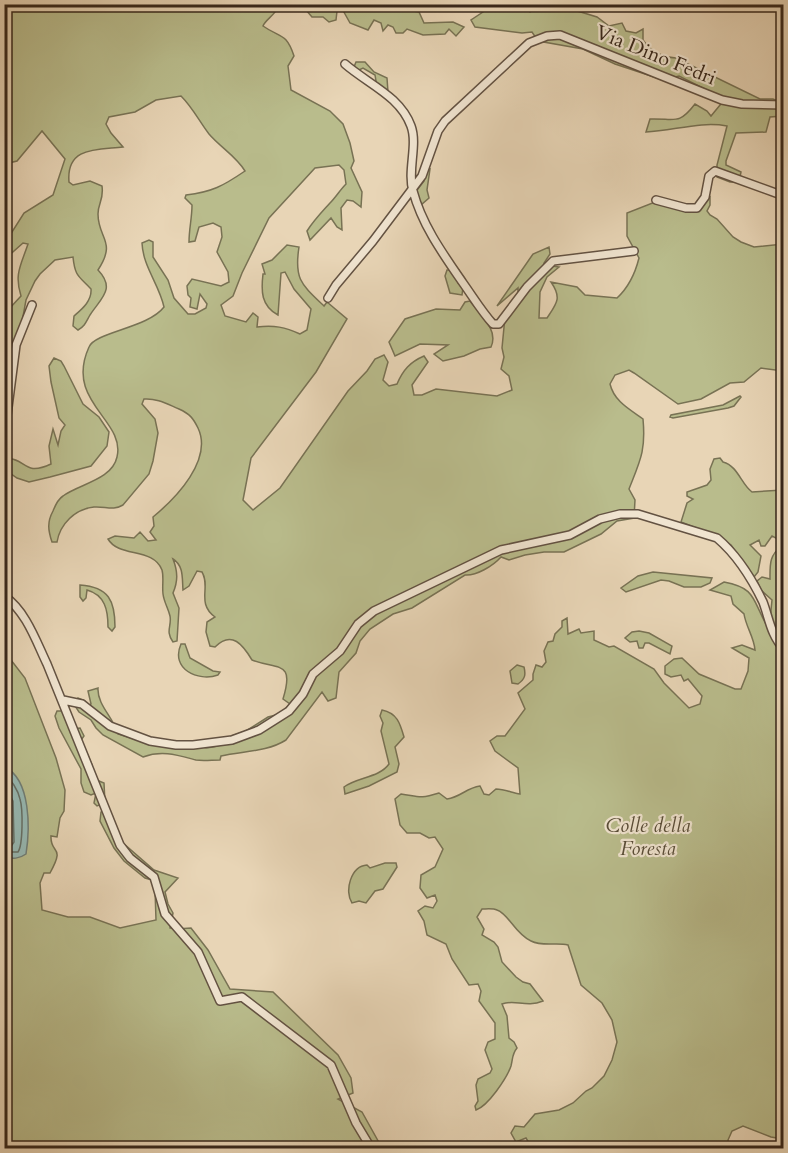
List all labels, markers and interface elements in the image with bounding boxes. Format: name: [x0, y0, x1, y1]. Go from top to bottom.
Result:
street label: Via Dino Fedri: [592, 19, 721, 92]
park label: Colle della Foresta: [606, 812, 690, 862]

